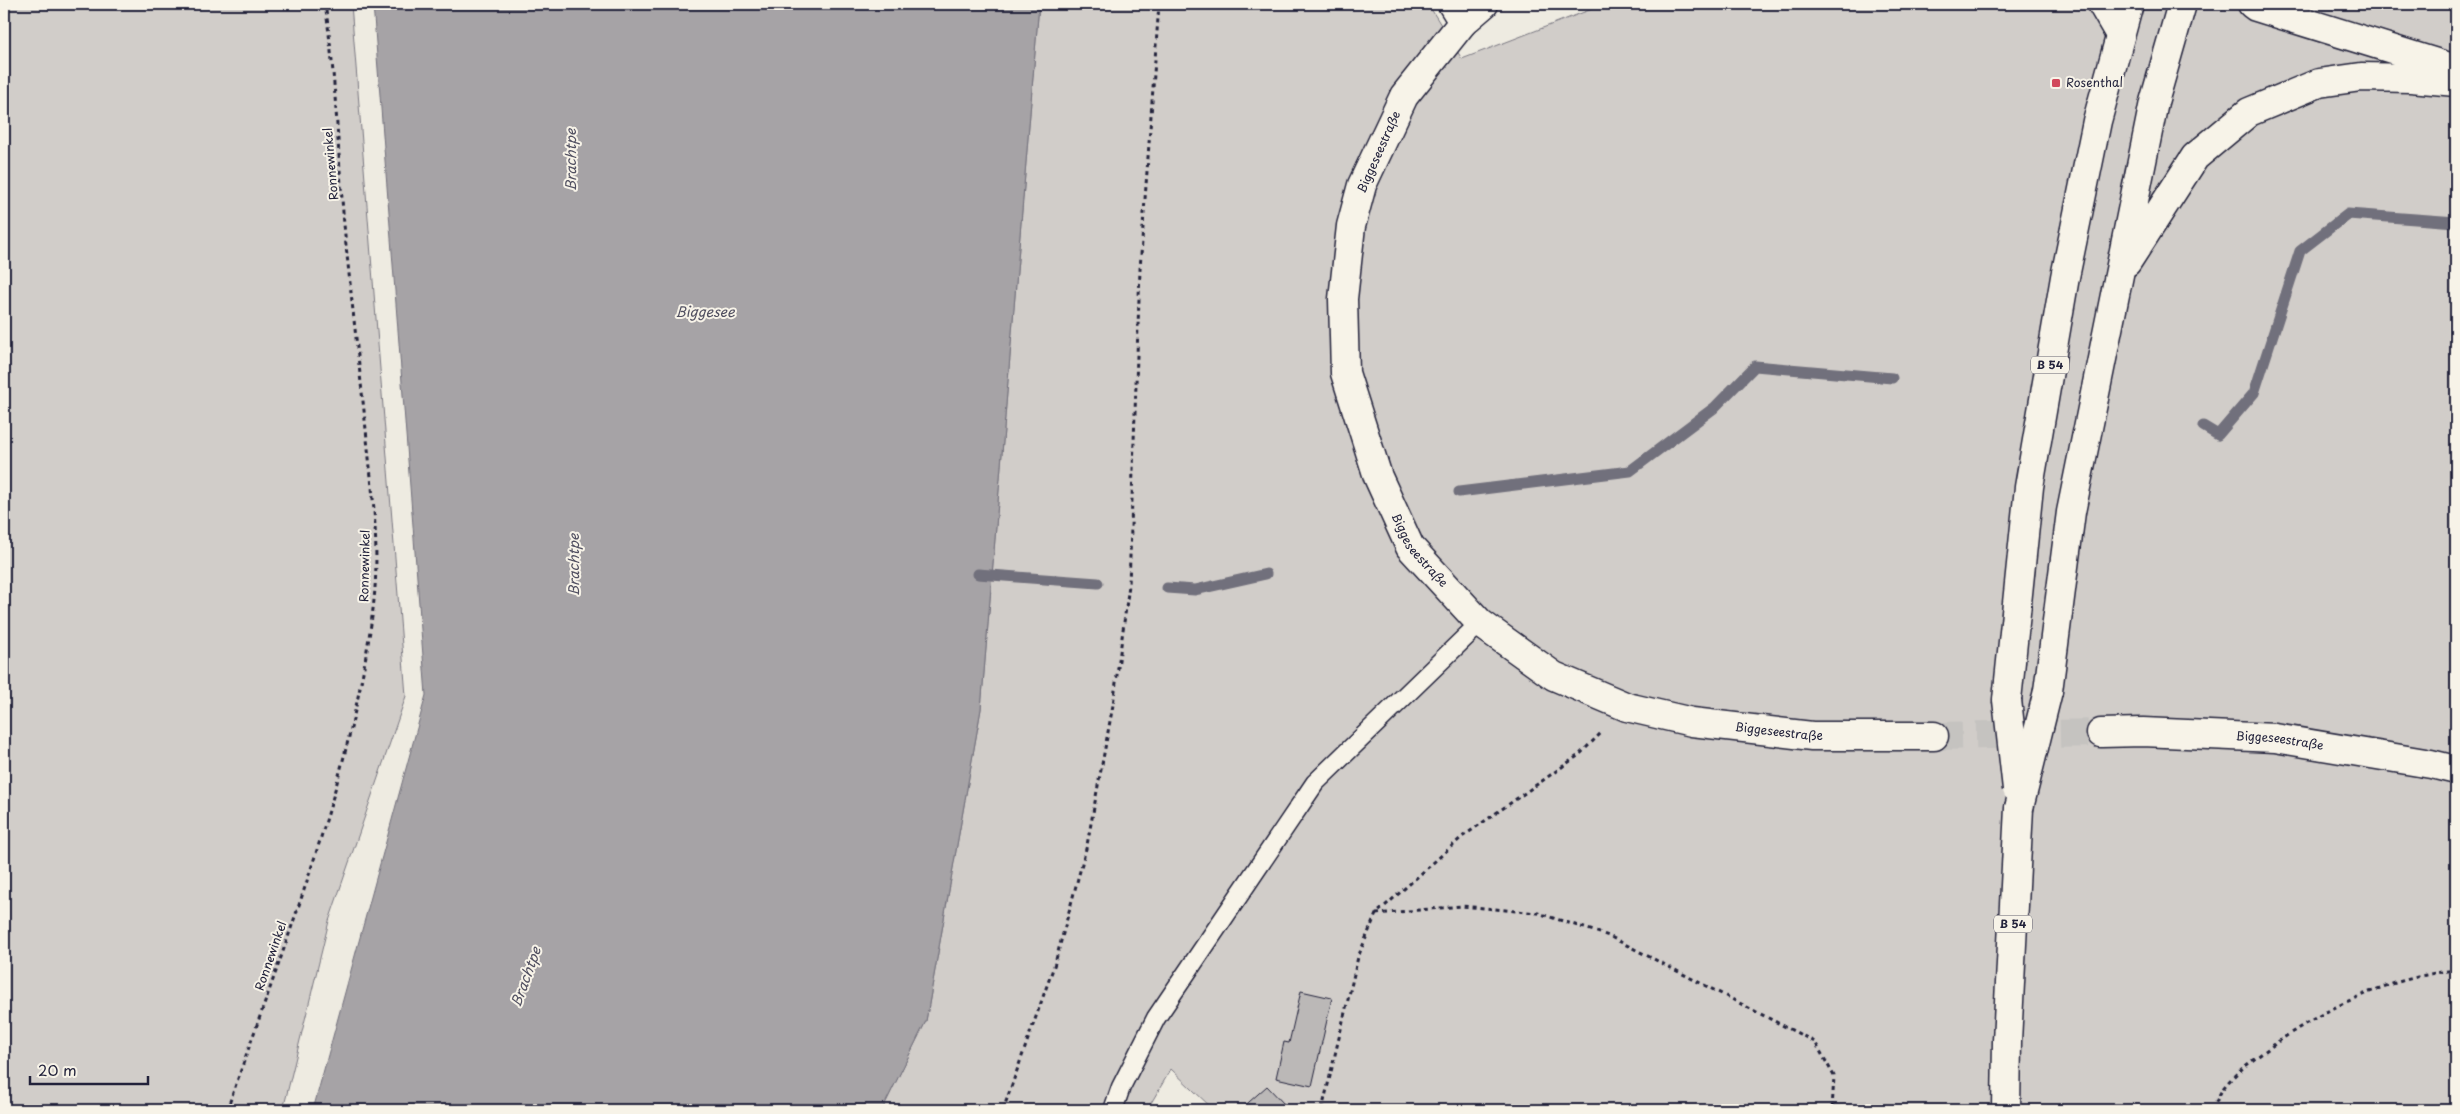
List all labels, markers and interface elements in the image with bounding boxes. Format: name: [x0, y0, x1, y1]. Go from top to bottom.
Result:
place label: Rosenthal: [2066, 73, 2123, 91]
marker: Rosenthal: [2050, 77, 2062, 89]
street label: Biggeseestraße: [1352, 108, 1404, 196]
street label: Ronnewinkel: [318, 127, 342, 201]
water label: Brachtpe: [560, 127, 581, 191]
water label: Biggesee: [675, 301, 736, 322]
road number: B 54: [2031, 356, 2069, 374]
street label: Biggeseestraße: [1388, 510, 1453, 591]
street label: Ronnewinkel: [354, 530, 374, 602]
water label: Brachtpe: [563, 532, 584, 596]
street label: Biggeseestraße: [1734, 717, 1823, 744]
street label: Biggeseestraße: [2235, 726, 2325, 754]
road number: B 54: [1994, 916, 2032, 932]
street label: Ronnewinkel: [250, 918, 290, 993]
water label: Brachtpe: [505, 942, 547, 1010]
scale bar: [30, 1054, 148, 1086]
text: 20 m: [38, 1058, 77, 1081]

